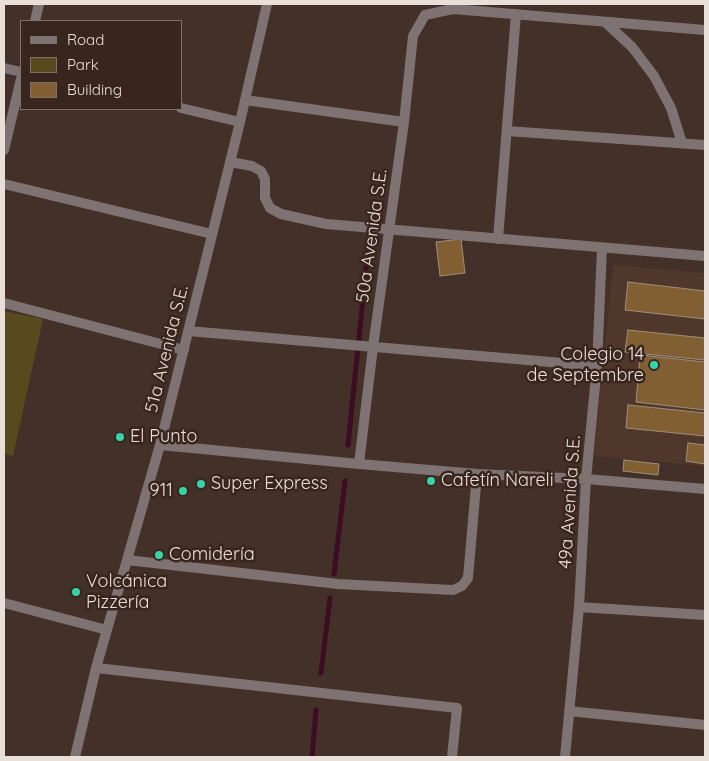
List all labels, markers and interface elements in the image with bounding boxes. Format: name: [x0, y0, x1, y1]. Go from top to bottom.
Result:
legend: [20, 20, 182, 110]
text: Road: [67, 30, 104, 49]
text: Park: [67, 55, 99, 74]
text: Building: [67, 80, 122, 99]
street label: 50a Avenida S.E.: [352, 168, 392, 304]
street label: 51a Avenida S.E.: [141, 283, 193, 415]
place label: Colegio 14 de Septembre: [527, 344, 644, 386]
marker: Colegio 14 de Septembre: [648, 359, 660, 371]
place label: El Punto: [130, 426, 197, 448]
marker: El Punto: [114, 431, 126, 443]
street label: 49a Avenida S.E.: [555, 435, 585, 569]
place label: Cafetín Nareli: [441, 470, 554, 492]
place label: Super Express: [211, 473, 328, 495]
marker: Cafetín Nareli: [425, 475, 437, 487]
marker: Super Express: [195, 478, 207, 490]
place label: 911: [150, 480, 173, 502]
marker: 911: [177, 485, 189, 497]
place label: Comidería: [169, 544, 255, 566]
marker: Comidería: [153, 549, 165, 561]
place label: Volcánica Pizzería: [86, 571, 167, 614]
marker: Volcánica Pizzería: [70, 586, 82, 598]

